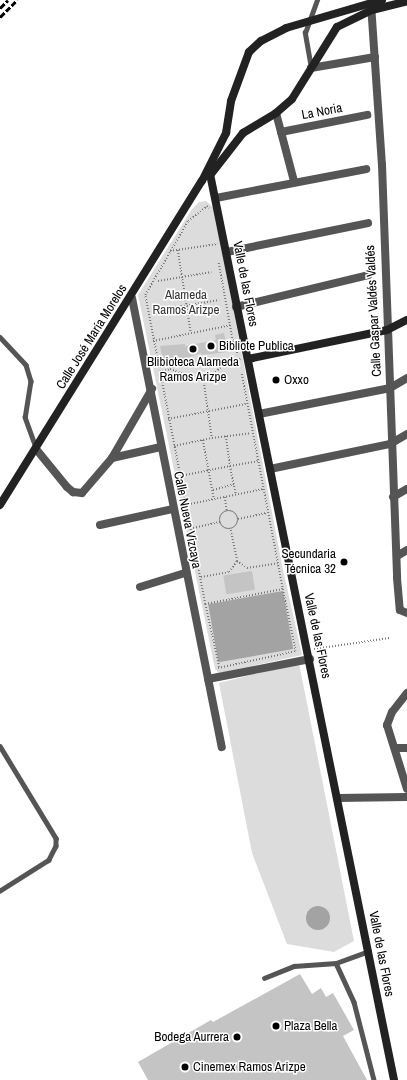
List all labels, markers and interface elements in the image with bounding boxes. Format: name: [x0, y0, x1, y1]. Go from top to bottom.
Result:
street label: La Noria: [300, 100, 344, 124]
street label: Valle de las Flores: [229, 240, 261, 328]
street label: Calle Gaspar Valdés Valdés: [363, 245, 385, 377]
street label: Calle José María Morelos: [53, 282, 131, 392]
park label: Alameda Ramos Arizpe: [152, 288, 220, 319]
place label: Bibliote Publica: [219, 338, 294, 354]
marker: Bibliote Publica: [206, 341, 216, 351]
marker: Blibioteca Alameda Ramos Arizpe: [188, 344, 198, 354]
place label: Blibioteca Alameda Ramos Arizpe: [147, 355, 239, 386]
place label: Oxxo: [284, 372, 309, 388]
marker: Oxxo: [271, 375, 281, 385]
street label: Calle Nueva Vizcaya: [170, 470, 204, 570]
place label: Secundaria Técnica 32: [281, 547, 336, 578]
marker: Secundaria Técnica 32: [339, 557, 349, 567]
street label: Valle de las Flores: [300, 592, 334, 680]
street label: Valle de las Flores: [365, 910, 397, 998]
place label: Plaza Bella: [284, 1018, 337, 1034]
marker: Plaza Bella: [271, 1021, 281, 1031]
place label: Bodega Aurrera: [154, 1029, 229, 1045]
marker: Bodega Aurrera: [232, 1032, 242, 1042]
place label: Cinemex Ramos Arizpe: [193, 1059, 306, 1075]
marker: Cinemex Ramos Arizpe: [180, 1062, 190, 1072]

